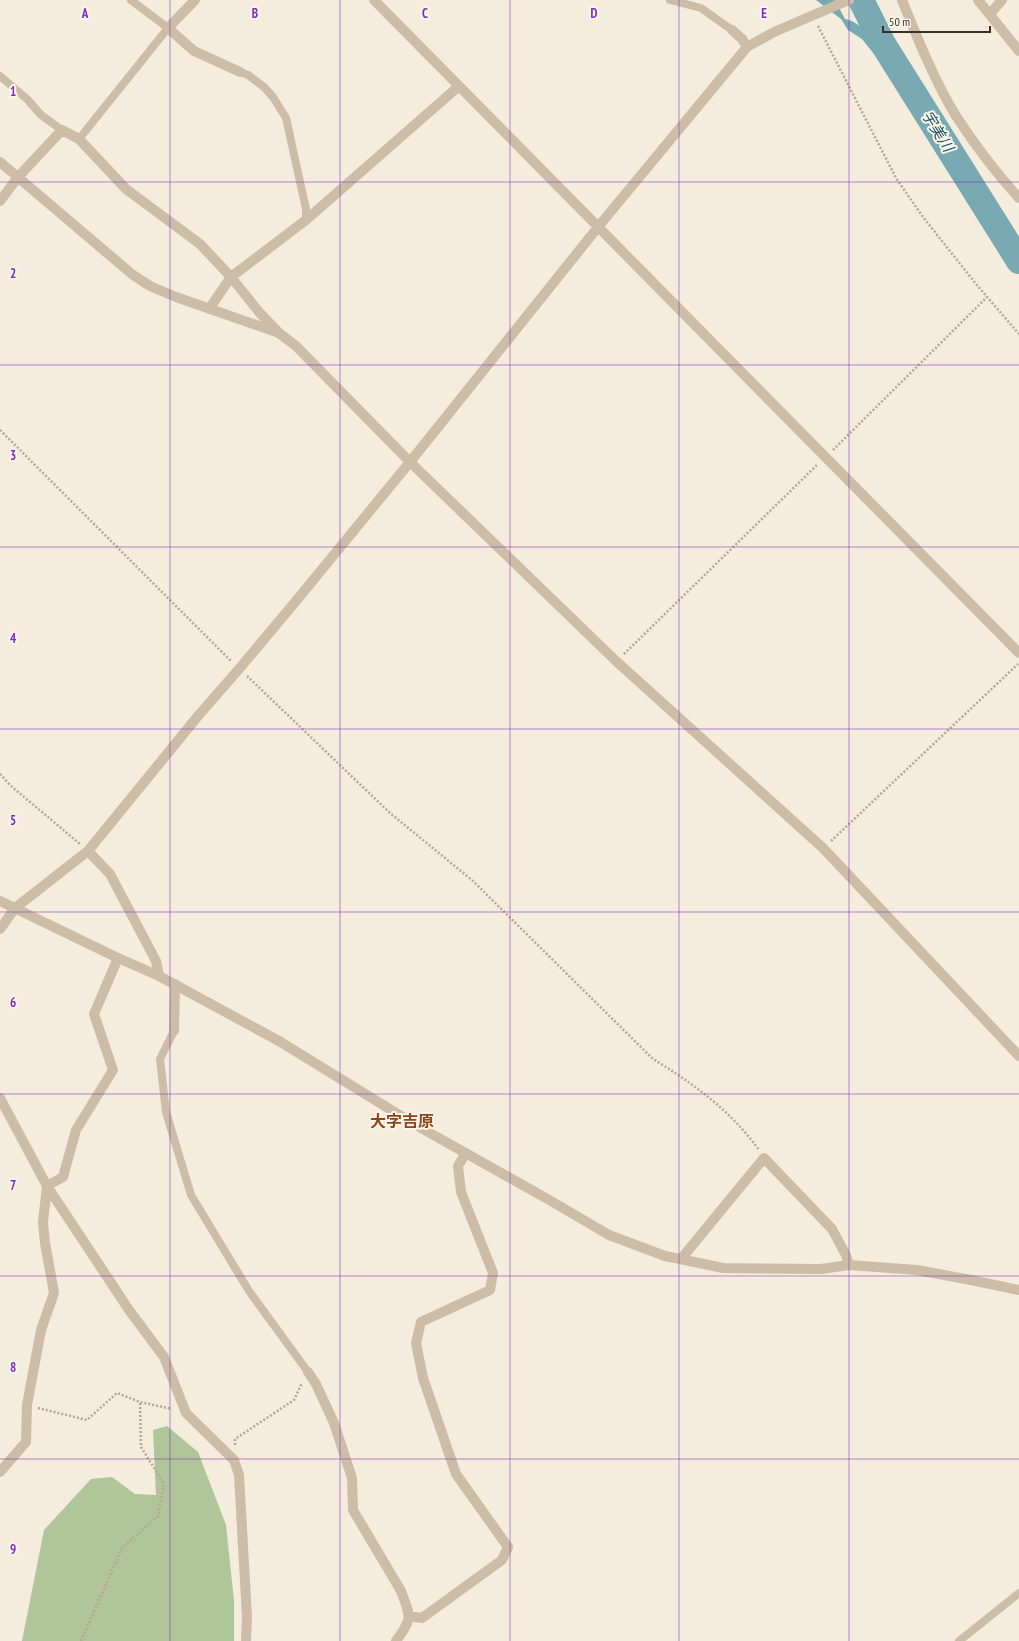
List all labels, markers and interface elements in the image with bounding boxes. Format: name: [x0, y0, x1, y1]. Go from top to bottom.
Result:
text: A: [81, 5, 89, 22]
text: B: [252, 5, 258, 22]
text: C: [422, 5, 428, 22]
text: D: [591, 5, 598, 22]
text: E: [761, 5, 767, 22]
scale bar: [883, 8, 990, 34]
text: 50 m: [889, 14, 910, 29]
text: 1: [10, 83, 16, 100]
water label: 宇美川: [918, 107, 959, 157]
text: 2: [10, 265, 16, 282]
text: 3: [10, 447, 16, 464]
text: 4: [10, 630, 17, 647]
text: 5: [10, 812, 16, 829]
text: 6: [10, 994, 16, 1011]
district label: 大字吉原: [370, 1111, 434, 1131]
text: 7: [10, 1177, 16, 1194]
text: 8: [10, 1359, 16, 1376]
text: 9: [10, 1541, 16, 1558]

